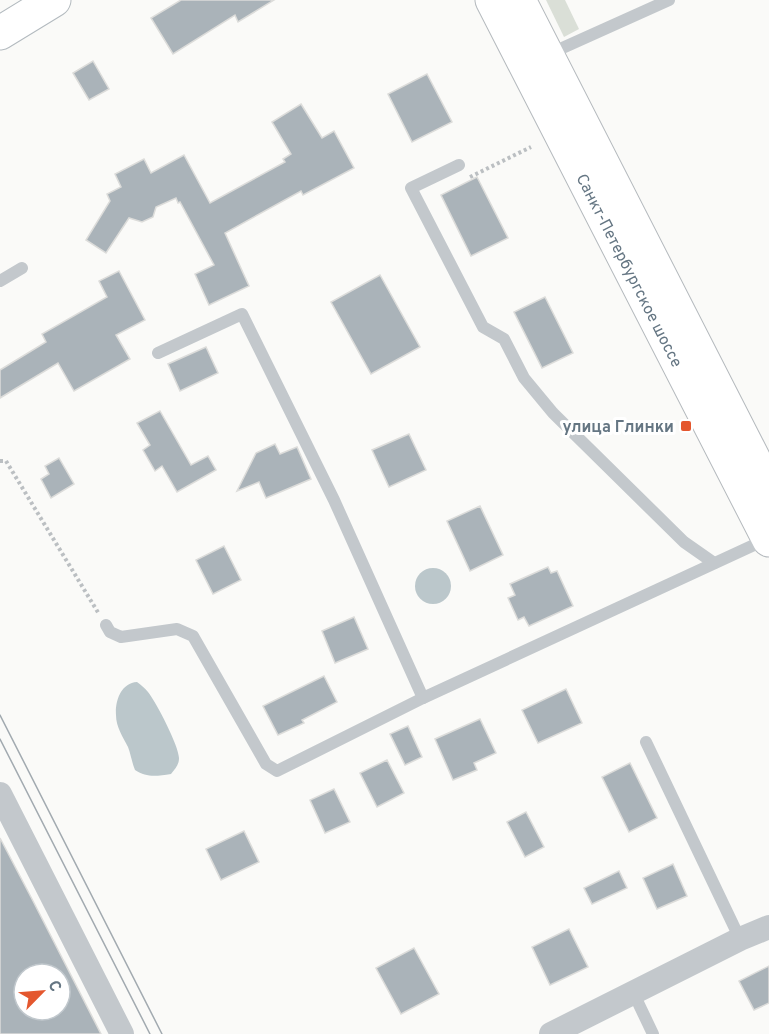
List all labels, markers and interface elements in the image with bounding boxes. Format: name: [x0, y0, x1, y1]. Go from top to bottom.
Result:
street label: Санкт-Петербургское шоссе: [571, 171, 686, 371]
place label: улица Глинки: [562, 418, 674, 438]
marker: улица Глинки: [679, 419, 693, 433]
north arrow: [12, 962, 72, 1022]
text: С: [43, 978, 65, 995]

